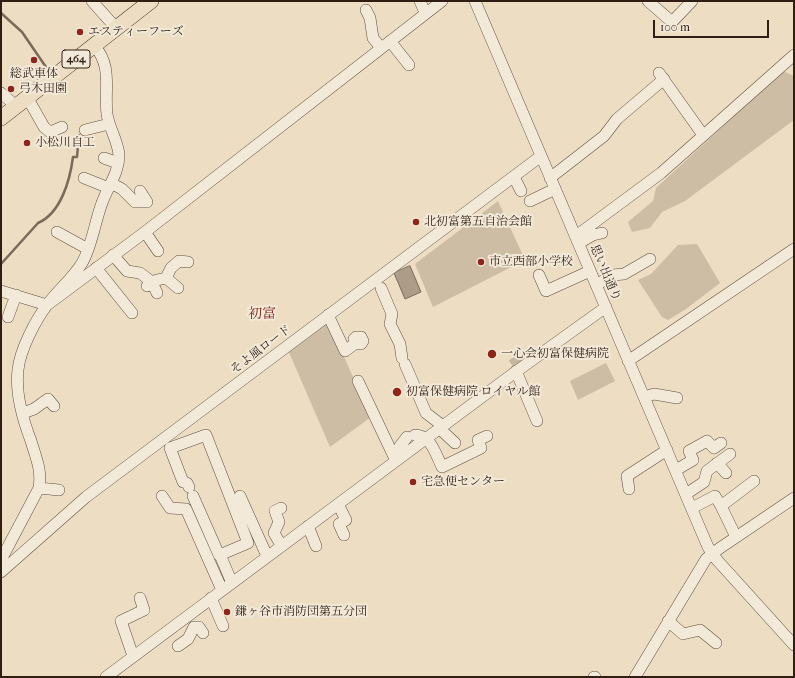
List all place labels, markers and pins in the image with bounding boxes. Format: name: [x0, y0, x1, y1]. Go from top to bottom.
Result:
place label: エスティーフーズ: [88, 25, 184, 39]
marker: エスティーフーズ: [75, 27, 85, 37]
marker: 総武車体: [29, 55, 39, 65]
place label: 総武車体: [10, 67, 58, 81]
place label: 弓木田園: [19, 82, 67, 96]
marker: 弓木田園: [6, 84, 16, 94]
place label: 小松川自工: [35, 136, 95, 150]
marker: 小松川自工: [22, 138, 32, 148]
place label: 北初富第五自治会館: [424, 215, 532, 229]
marker: 北初富第五自治会館: [411, 217, 421, 227]
place label: 市立西部小学校: [489, 255, 573, 269]
marker: 市立西部小学校: [476, 257, 486, 267]
place label: 一心会初富保健病院: [501, 347, 609, 361]
marker: 一心会初富保健病院: [486, 348, 498, 360]
place label: 初富保健病院 ロイヤル館: [406, 385, 541, 399]
marker: 初富保健病院 ロイヤル館: [391, 386, 403, 398]
place label: 宅急便センター: [421, 475, 505, 489]
marker: 宅急便センター: [408, 477, 418, 487]
place label: 鎌ヶ谷市消防団第五分団: [235, 605, 367, 619]
marker: 鎌ヶ谷市消防団第五分団: [222, 607, 232, 617]

